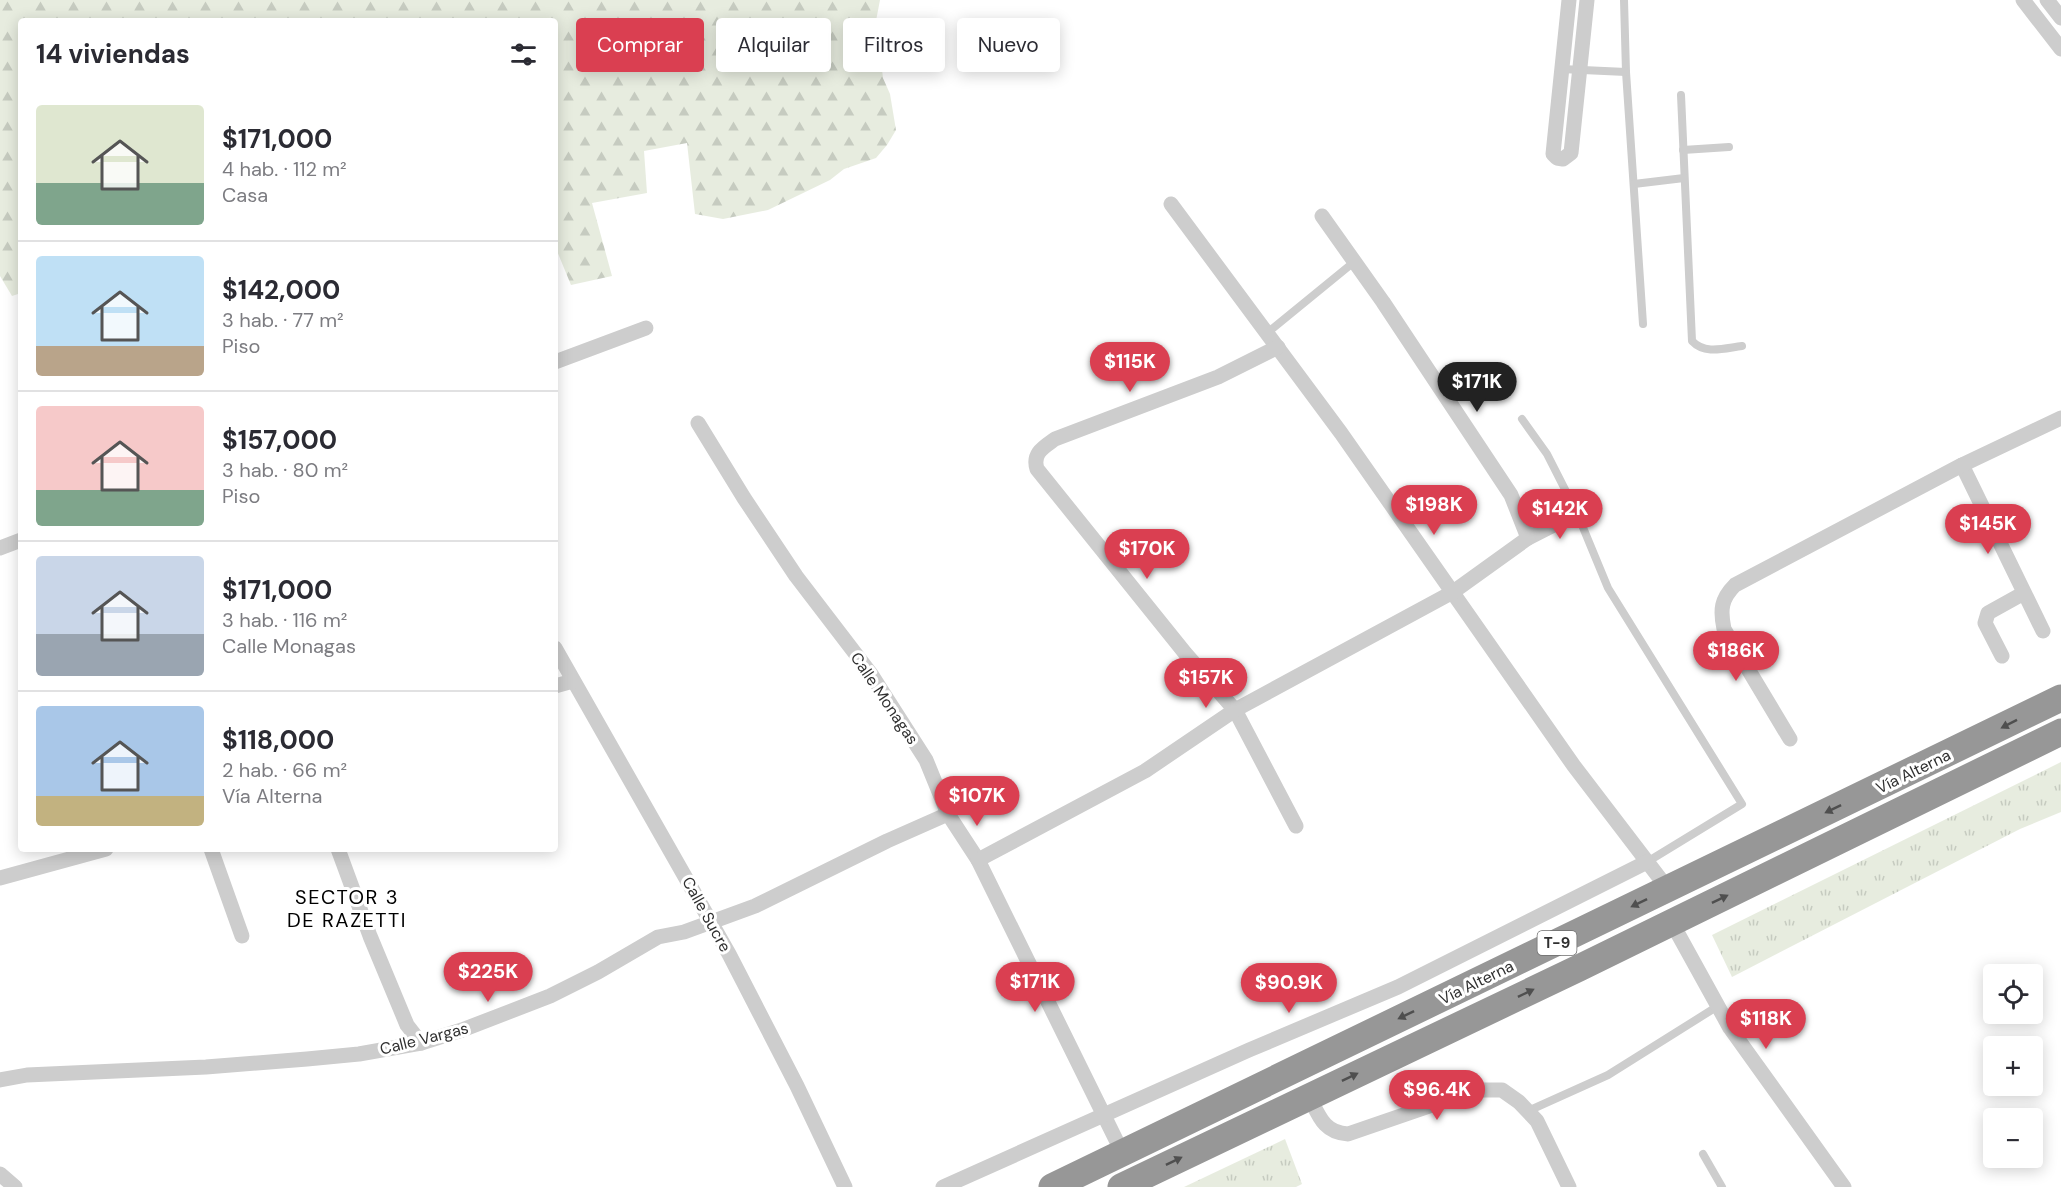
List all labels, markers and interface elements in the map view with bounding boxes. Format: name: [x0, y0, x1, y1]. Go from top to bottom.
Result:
chip: Comprar: [576, 18, 704, 72]
chip: Alquilar: [716, 18, 831, 72]
chip: Filtros: [843, 18, 945, 72]
chip: Nuevo: [957, 18, 1060, 72]
text: 14 viviendas: [36, 37, 190, 71]
icon: filters: [507, 38, 540, 71]
text: $171,000: [222, 122, 332, 156]
icon: home: [84, 129, 156, 201]
text: 4 hab. · 112 m²: [222, 156, 347, 182]
text: Casa: [222, 182, 268, 208]
text: $142,000: [222, 273, 340, 307]
icon: home: [84, 280, 156, 352]
text: 3 hab. · 77 m²: [222, 307, 344, 333]
text: Piso: [222, 333, 260, 359]
pin: $115K: [1088, 342, 1172, 393]
text: $115K: [1104, 348, 1156, 374]
pin: $171K: [1435, 362, 1519, 413]
text: $171K: [1452, 368, 1502, 394]
text: $157,000: [222, 423, 337, 457]
icon: home: [84, 430, 156, 502]
text: 3 hab. · 80 m²: [222, 457, 348, 483]
text: Piso: [222, 483, 260, 509]
pin: $198K: [1392, 485, 1476, 536]
pin: $142K: [1518, 489, 1602, 540]
text: $198K: [1405, 491, 1463, 517]
text: $142K: [1532, 495, 1588, 521]
pin: $145K: [1946, 504, 2030, 555]
text: $145K: [1959, 510, 2017, 536]
pin: $170K: [1105, 529, 1189, 580]
text: $170K: [1118, 535, 1176, 561]
text: $171,000: [222, 573, 332, 607]
icon: home: [84, 580, 156, 652]
text: 3 hab. · 116 m²: [222, 607, 347, 633]
pin: $186K: [1694, 631, 1778, 682]
text: Calle Monagas: [222, 633, 356, 659]
text: $186K: [1707, 637, 1765, 663]
street label: Calle Monagas: [846, 648, 923, 749]
pin: $157K: [1164, 658, 1248, 709]
text: $157K: [1178, 664, 1234, 690]
one-way arrow: [2000, 719, 2017, 729]
text: $118,000: [222, 723, 334, 757]
icon: home: [84, 730, 156, 802]
street label: Vía Alterna: [1872, 744, 1954, 799]
text: 2 hab. · 66 m²: [222, 757, 347, 783]
pin: $107K: [935, 776, 1019, 827]
text: $107K: [948, 782, 1006, 808]
text: Vía Alterna: [222, 783, 322, 809]
one-way arrow: [1825, 805, 1842, 814]
street label: Calle Sucre: [677, 873, 736, 956]
district label: SECTOR 3 DE RAZETTI: [287, 884, 407, 933]
one-way arrow: [1712, 894, 1729, 904]
one-way arrow: [1630, 898, 1648, 908]
road number: T-9: [1538, 931, 1576, 955]
pin: $225K: [446, 952, 530, 1003]
street label: Vía Alterna: [1435, 955, 1517, 1010]
text: $225K: [458, 958, 518, 984]
pin: $171K: [993, 962, 1077, 1013]
pin: $90.9K: [1240, 963, 1338, 1014]
map controls: [1983, 964, 2043, 1168]
button: locate: [1983, 964, 2043, 1024]
text: $171K: [1010, 968, 1060, 994]
text: $90.9K: [1255, 969, 1323, 995]
one-way arrow: [1517, 989, 1534, 998]
pin: $118K: [1724, 999, 1808, 1050]
text: $118K: [1740, 1005, 1792, 1031]
one-way arrow: [1398, 1010, 1415, 1020]
street label: Calle Vargas: [378, 1017, 471, 1060]
button: +: [1983, 1036, 2043, 1096]
pin: $96.4K: [1388, 1070, 1486, 1121]
one-way arrow: [1341, 1073, 1358, 1082]
text: $96.4K: [1403, 1076, 1471, 1102]
button: −: [1983, 1108, 2043, 1168]
one-way arrow: [1165, 1157, 1182, 1166]

